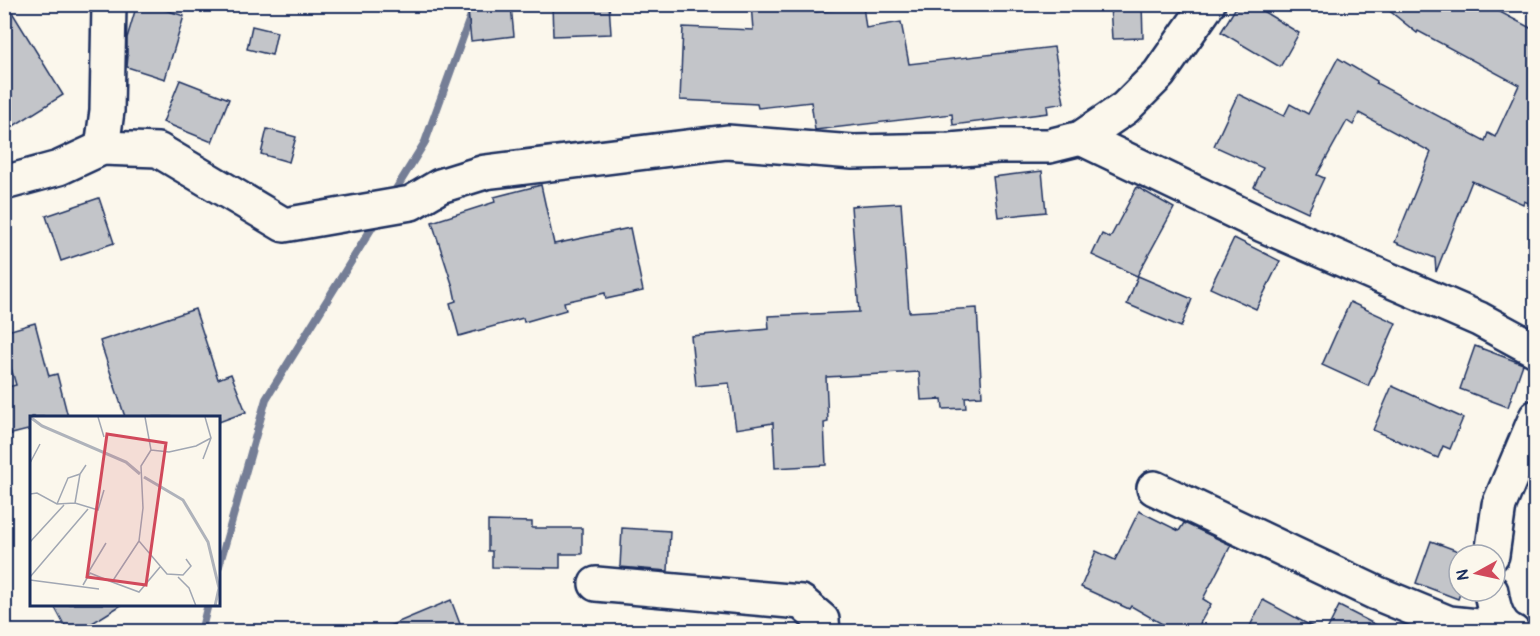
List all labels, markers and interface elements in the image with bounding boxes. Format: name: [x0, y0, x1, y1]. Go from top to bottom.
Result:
inset map: [30, 416, 220, 606]
north arrow: [1447, 543, 1507, 603]
text: N: [1452, 568, 1474, 582]

